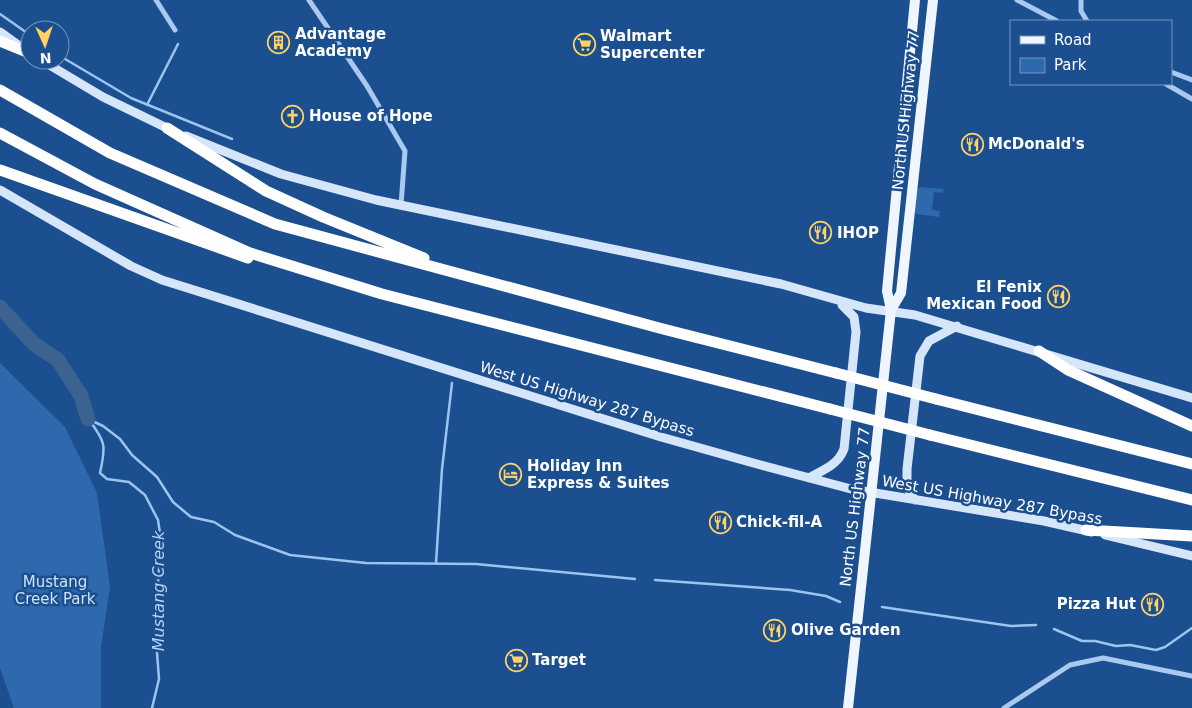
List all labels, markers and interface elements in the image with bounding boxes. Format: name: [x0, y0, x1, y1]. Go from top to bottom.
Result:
north arrow: [20, 20, 70, 70]
legend: [1010, 20, 1172, 85]
place label: Advantage Academy: [295, 25, 386, 60]
place label: Walmart Supercenter: [600, 27, 705, 62]
street label: North US Highway 77: [889, 29, 923, 191]
building icon: Advantage Academy: [267, 31, 291, 55]
text: Road: [1054, 31, 1092, 49]
supermarket icon: Walmart Supercenter: [572, 33, 596, 57]
text: N: [39, 50, 52, 66]
text: Park: [1054, 56, 1087, 74]
church icon: House of Hope: [281, 104, 305, 128]
place label: House of Hope: [309, 107, 433, 125]
restaurant icon: McDonald's: [960, 132, 984, 156]
place label: McDonald's: [988, 135, 1085, 153]
restaurant icon: IHOP: [809, 221, 833, 245]
place label: IHOP: [837, 224, 879, 242]
place label: El Fenix Mexican Food: [926, 278, 1042, 313]
restaurant icon: El Fenix Mexican Food: [1046, 284, 1070, 308]
street label: West US Highway 287 Bypass: [478, 358, 697, 440]
street label: North US Highway 77: [836, 426, 874, 588]
place label: Holiday Inn Express & Suites: [527, 457, 670, 492]
hotel icon: Holiday Inn Express & Suites: [499, 463, 523, 487]
street label: West US Highway 287 Bypass: [880, 472, 1104, 528]
restaurant icon: Chick-fil-A: [708, 510, 732, 534]
place label: Chick-fil-A: [736, 513, 822, 531]
water label: Mustang Creek: [149, 530, 168, 651]
park label: Mustang Creek Park: [15, 573, 96, 608]
restaurant icon: Pizza Hut: [1140, 592, 1164, 616]
place label: Pizza Hut: [1057, 595, 1136, 613]
restaurant icon: Olive Garden: [763, 618, 787, 642]
place label: Olive Garden: [791, 621, 901, 639]
supermarket icon: Target: [504, 648, 528, 672]
place label: Target: [532, 651, 586, 669]

